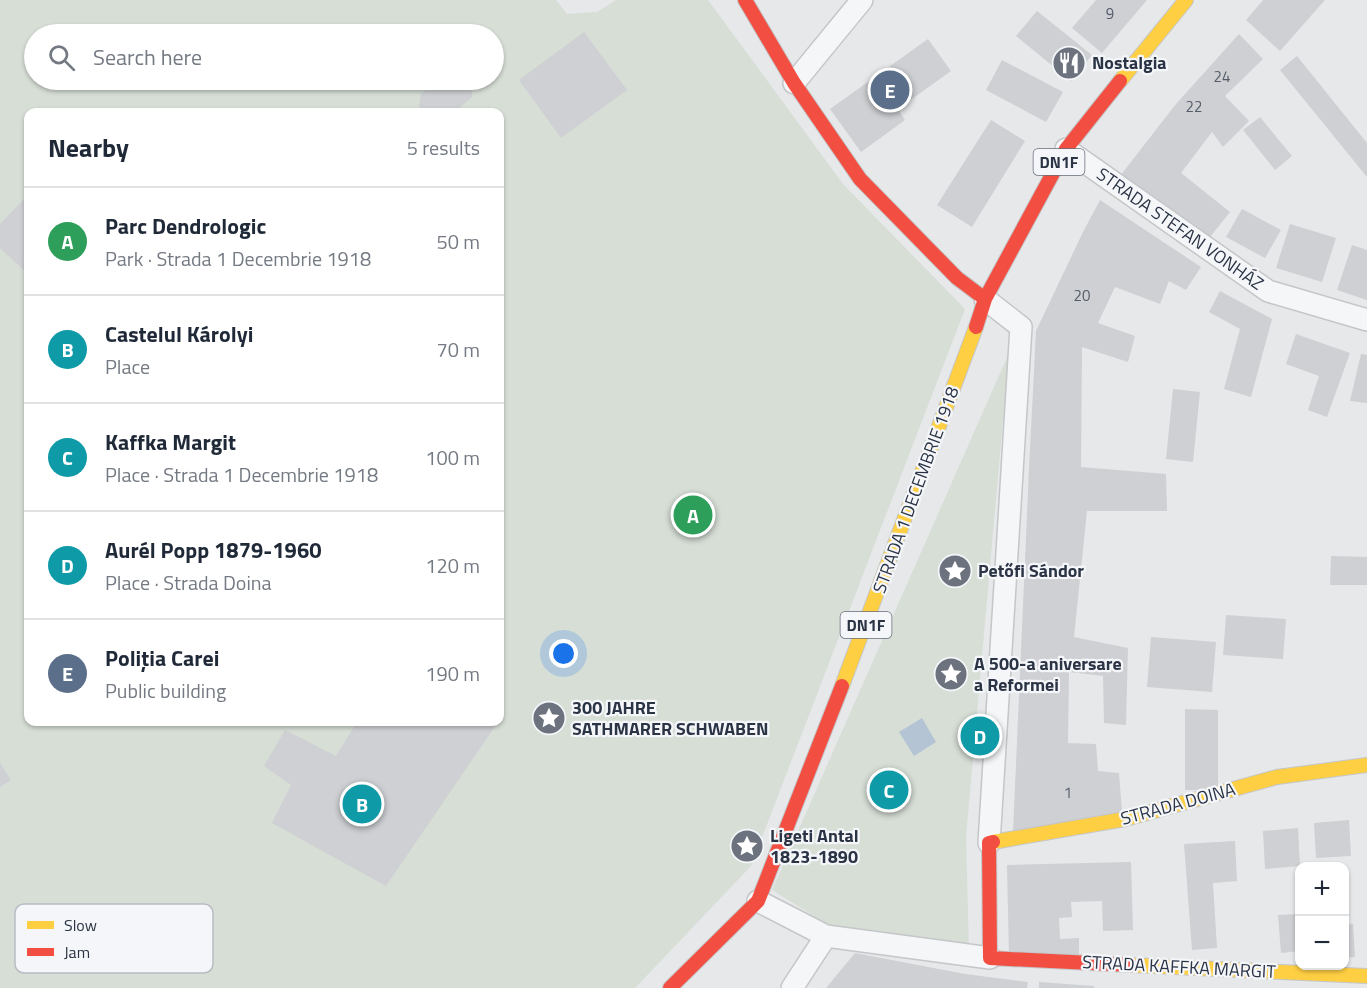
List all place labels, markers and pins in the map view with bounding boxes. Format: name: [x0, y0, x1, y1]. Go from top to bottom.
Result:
restaurant icon: Nostalgia: [1051, 45, 1087, 81]
place label: Nostalgia: [1092, 49, 1167, 76]
pin: E: [870, 68, 910, 112]
pin: A: [674, 492, 712, 538]
place icon: Petőfi Sándor: [937, 553, 973, 589]
place label: Petőfi Sándor: [978, 557, 1084, 584]
place label: A 500-a aniversare a Reformei: [974, 650, 1122, 698]
place icon: A 500-a aniversare a Reformei: [933, 656, 969, 692]
place label: 300 JAHRE SATHMARER SCHWABEN: [572, 694, 768, 742]
place icon: 300 JAHRE SATHMARER SCHWABEN: [531, 700, 567, 736]
pin: D: [960, 714, 1000, 758]
pin: C: [870, 768, 908, 812]
pin: B: [342, 782, 382, 826]
place label: Ligeti Antal 1823-1890: [770, 822, 859, 870]
place icon: Ligeti Antal 1823-1890: [729, 828, 765, 864]

